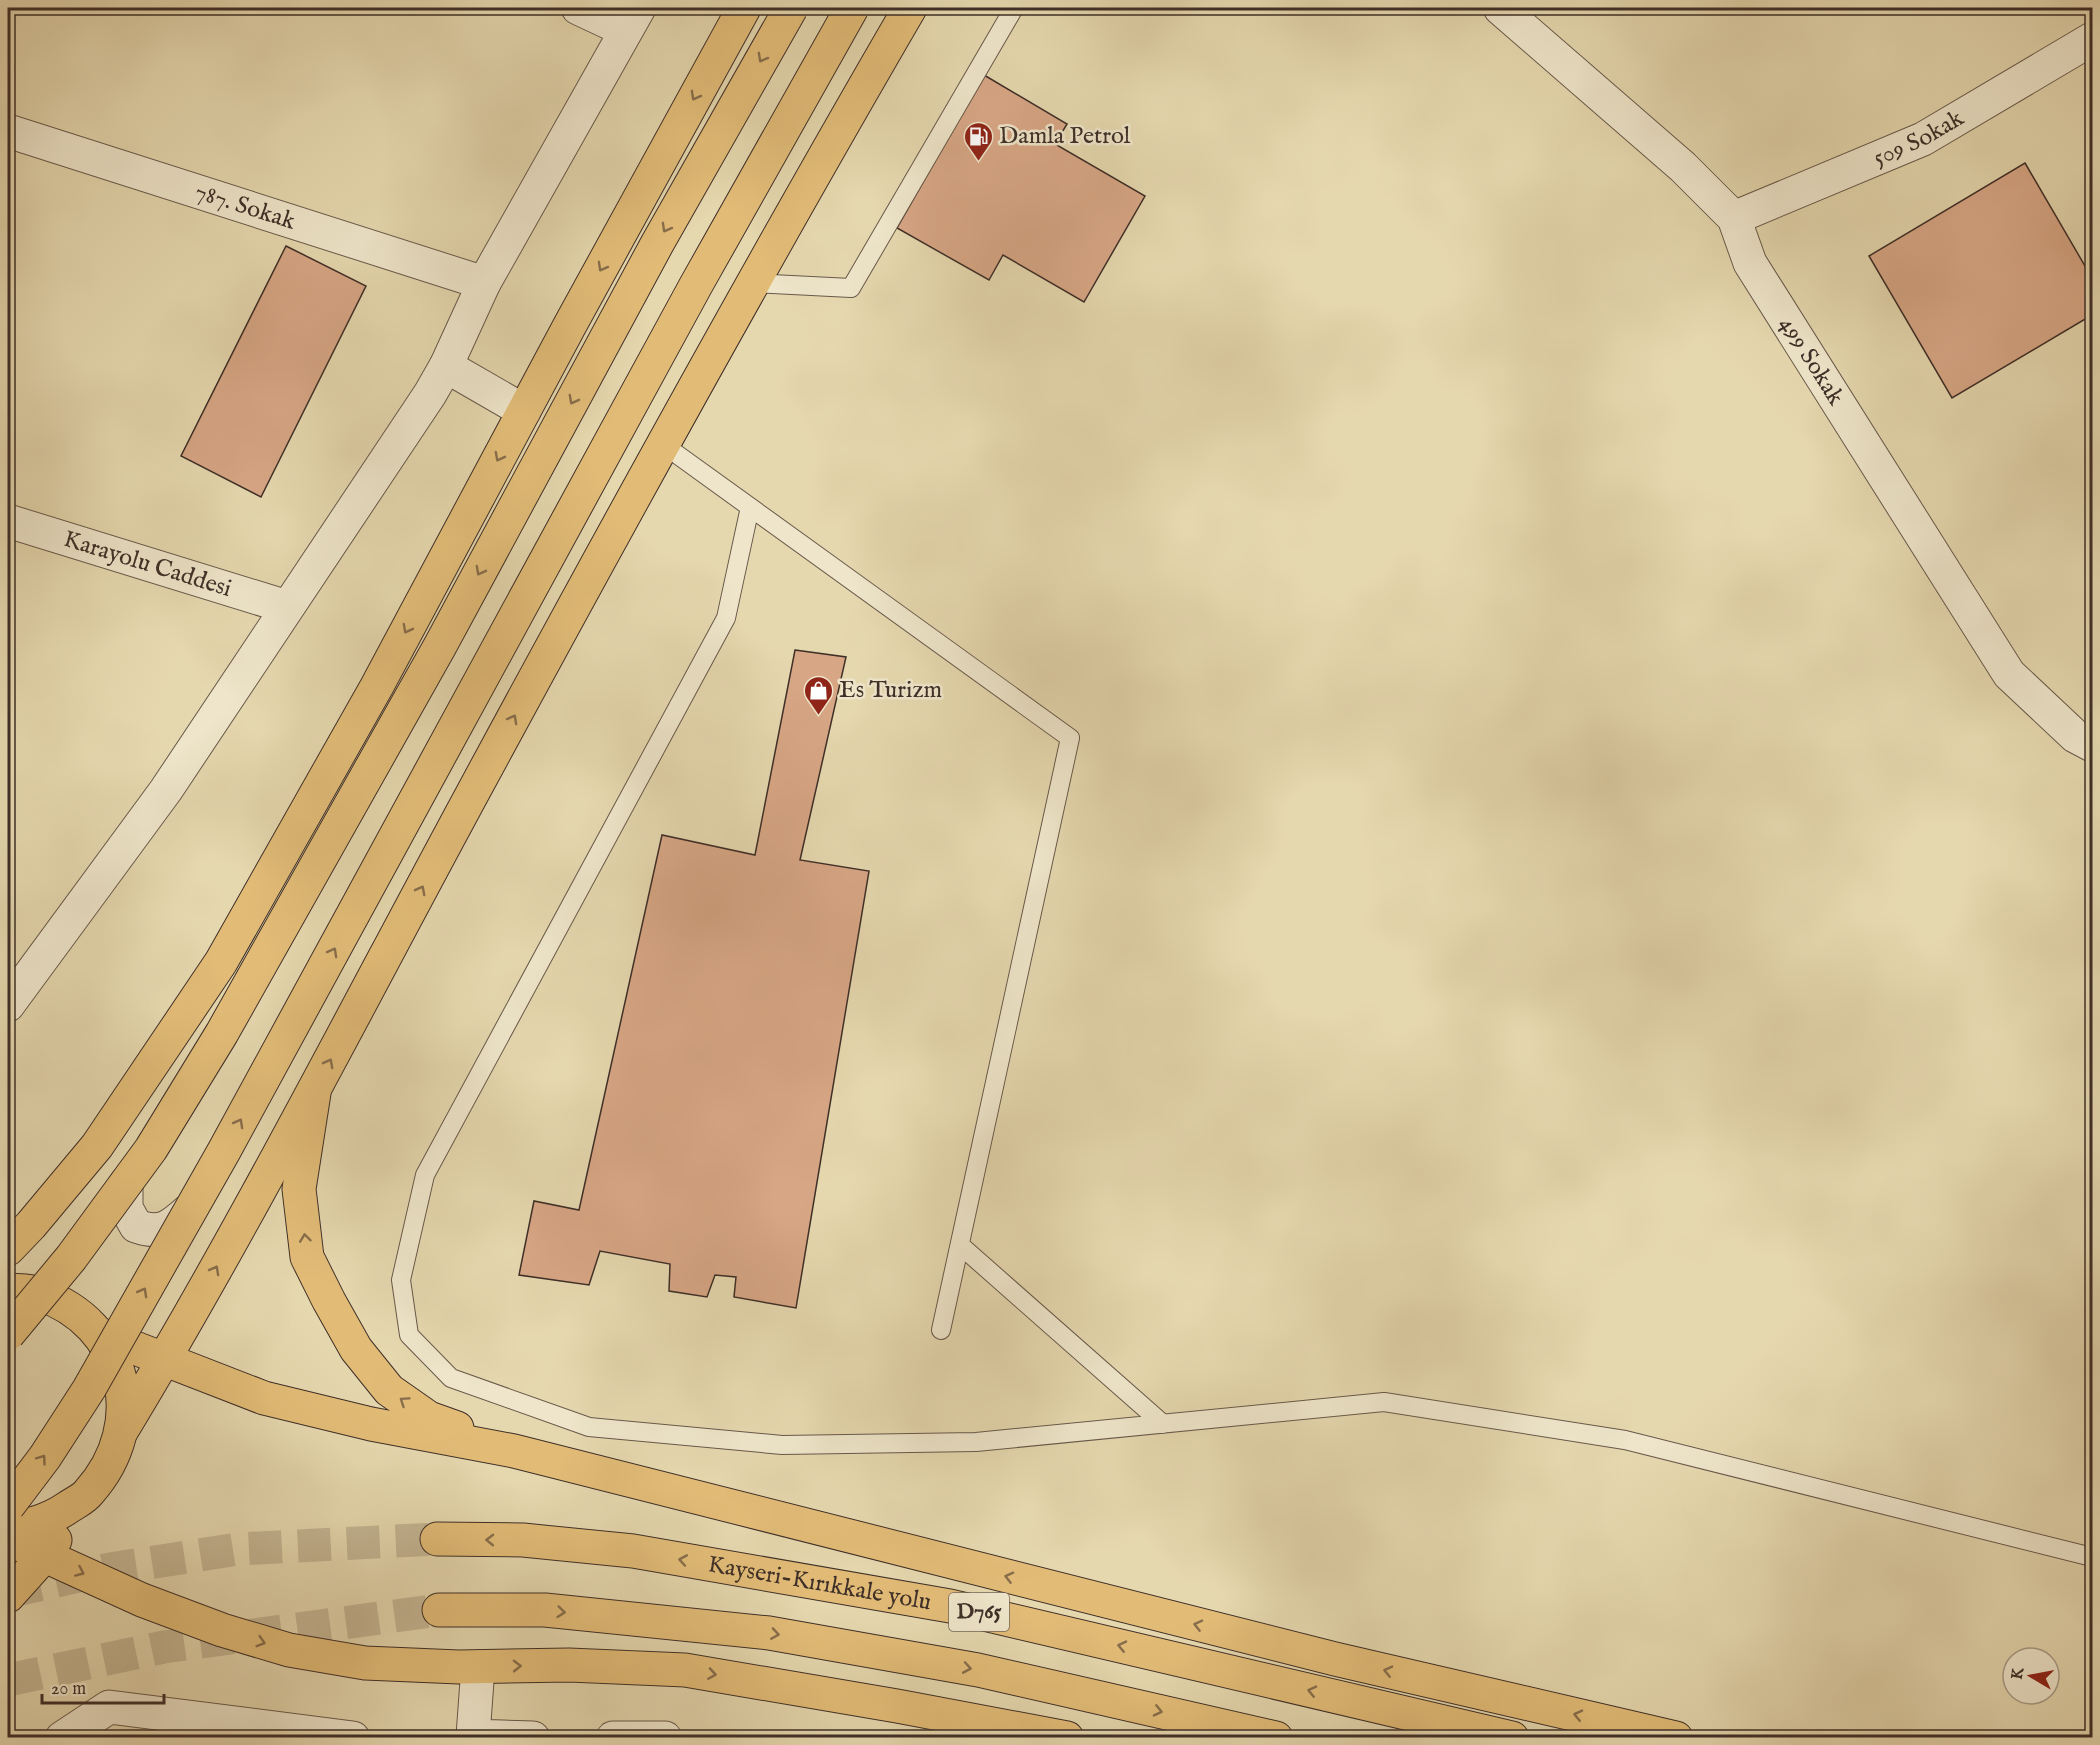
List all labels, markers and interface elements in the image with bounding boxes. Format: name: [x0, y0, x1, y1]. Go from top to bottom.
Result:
one-way arrow: [758, 52, 769, 63]
one-way arrow: [691, 89, 702, 100]
street label: 509 Sokak: [1869, 103, 1970, 174]
fuel station icon: Damla Petrol: [962, 120, 994, 162]
place label: Damla Petrol: [999, 121, 1131, 152]
street label: 787. Sokak: [191, 176, 299, 237]
one-way arrow: [662, 222, 673, 232]
one-way arrow: [598, 260, 609, 271]
street label: 499 Sokak: [1772, 311, 1851, 411]
one-way arrow: [569, 393, 580, 404]
one-way arrow: [495, 450, 506, 461]
street label: Karayolu Caddesi: [60, 524, 235, 604]
one-way arrow: [476, 565, 487, 575]
one-way arrow: [403, 623, 414, 633]
shop icon: Es Turizm: [802, 674, 834, 716]
place label: Es Turizm: [839, 675, 942, 706]
one-way arrow: [506, 714, 517, 725]
one-way arrow: [414, 886, 425, 897]
one-way arrow: [326, 948, 337, 958]
one-way arrow: [322, 1058, 334, 1069]
one-way arrow: [232, 1119, 243, 1129]
one-way arrow: [299, 1233, 312, 1243]
one-way arrow: [207, 1266, 219, 1276]
one-way arrow: [136, 1288, 147, 1299]
one-way arrow: [400, 1397, 411, 1408]
one-way arrow: [35, 1455, 46, 1466]
one-way arrow: [485, 1533, 494, 1546]
street label: Kayseri-Kırıkkale yolu: [706, 1549, 934, 1618]
one-way arrow: [679, 1554, 688, 1566]
one-way arrow: [73, 1565, 84, 1577]
one-way arrow: [1005, 1571, 1015, 1584]
road number: D765: [949, 1593, 1009, 1631]
one-way arrow: [556, 1605, 565, 1618]
one-way arrow: [1194, 1619, 1204, 1632]
one-way arrow: [771, 1628, 780, 1640]
one-way arrow: [256, 1635, 266, 1647]
one-way arrow: [1117, 1640, 1127, 1653]
north arrow: [2001, 1646, 2061, 1706]
one-way arrow: [513, 1660, 522, 1672]
one-way arrow: [962, 1661, 972, 1674]
text: K: [2007, 1665, 2029, 1681]
one-way arrow: [1383, 1666, 1393, 1679]
scale bar: [42, 1667, 164, 1705]
one-way arrow: [707, 1668, 716, 1680]
text: 20 m: [51, 1678, 86, 1701]
one-way arrow: [1307, 1685, 1317, 1698]
one-way arrow: [1152, 1703, 1162, 1716]
one-way arrow: [1573, 1709, 1583, 1722]

